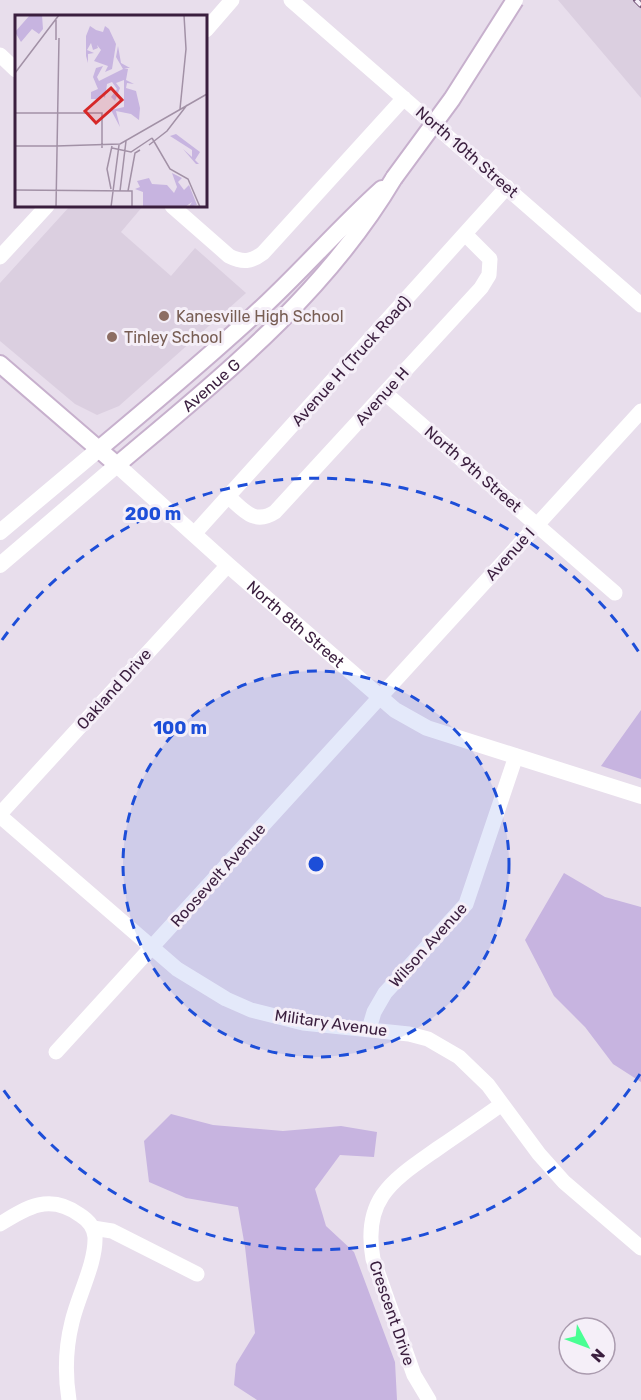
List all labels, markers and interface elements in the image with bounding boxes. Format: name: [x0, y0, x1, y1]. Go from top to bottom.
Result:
inset map: [15, 15, 207, 207]
street label: North 10th Street: [412, 102, 522, 202]
street label: Avenue H (Truck Road): [287, 292, 415, 430]
place label: Kanesville High School: [176, 307, 344, 326]
marker: Kanesville High School: [157, 309, 171, 323]
place label: Tinley School: [124, 328, 222, 347]
marker: Tinley School: [105, 330, 119, 344]
street label: Avenue G: [178, 354, 244, 415]
street label: Avenue H: [351, 363, 413, 429]
street label: North 9th Street: [421, 422, 525, 516]
text: 200 m: [125, 503, 181, 525]
street label: Avenue I: [481, 524, 539, 584]
street label: North 8th Street: [243, 576, 348, 671]
street label: Oakland Drive: [73, 645, 155, 733]
text: 100 m: [153, 717, 207, 739]
street label: Roosevelt Avenue: [167, 819, 270, 931]
centre of rings: [306, 854, 326, 874]
street label: Wilson Avenue: [385, 899, 471, 991]
street label: Military Avenue: [274, 1006, 389, 1040]
street label: Crescent Drive: [365, 1258, 419, 1368]
north arrow: [557, 1316, 617, 1376]
text: N: [587, 1345, 609, 1366]

